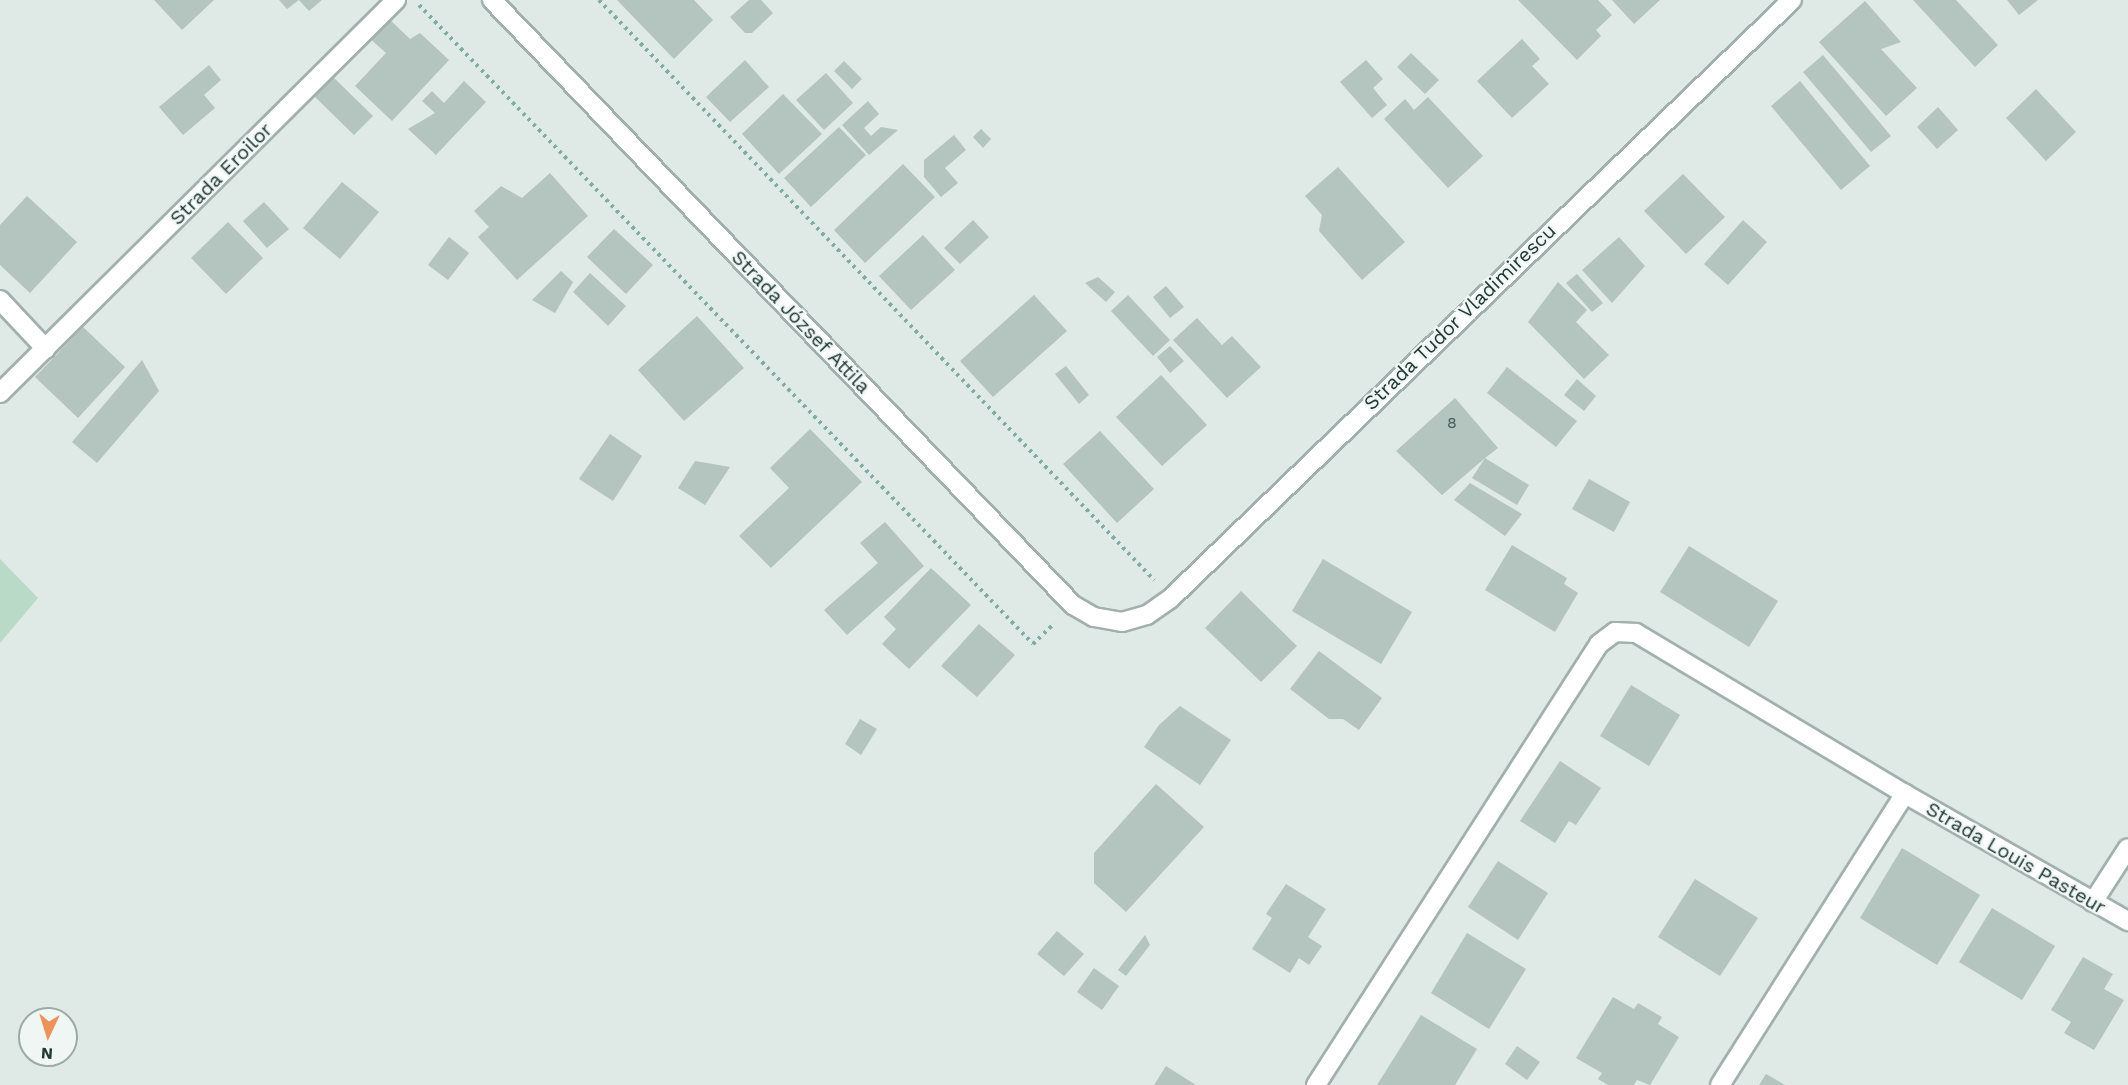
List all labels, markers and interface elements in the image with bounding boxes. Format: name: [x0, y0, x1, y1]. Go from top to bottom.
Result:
street label: Strada Eroilor: [165, 118, 277, 230]
street label: Strada Tudor Vladimirescu: [1358, 218, 1562, 416]
street label: Strada József Attila: [726, 245, 876, 399]
house number: 8: [1447, 413, 1457, 433]
street label: Strada Louis Pasteur: [1922, 797, 2110, 919]
north arrow: [18, 1007, 78, 1067]
text: N: [40, 1044, 53, 1063]

